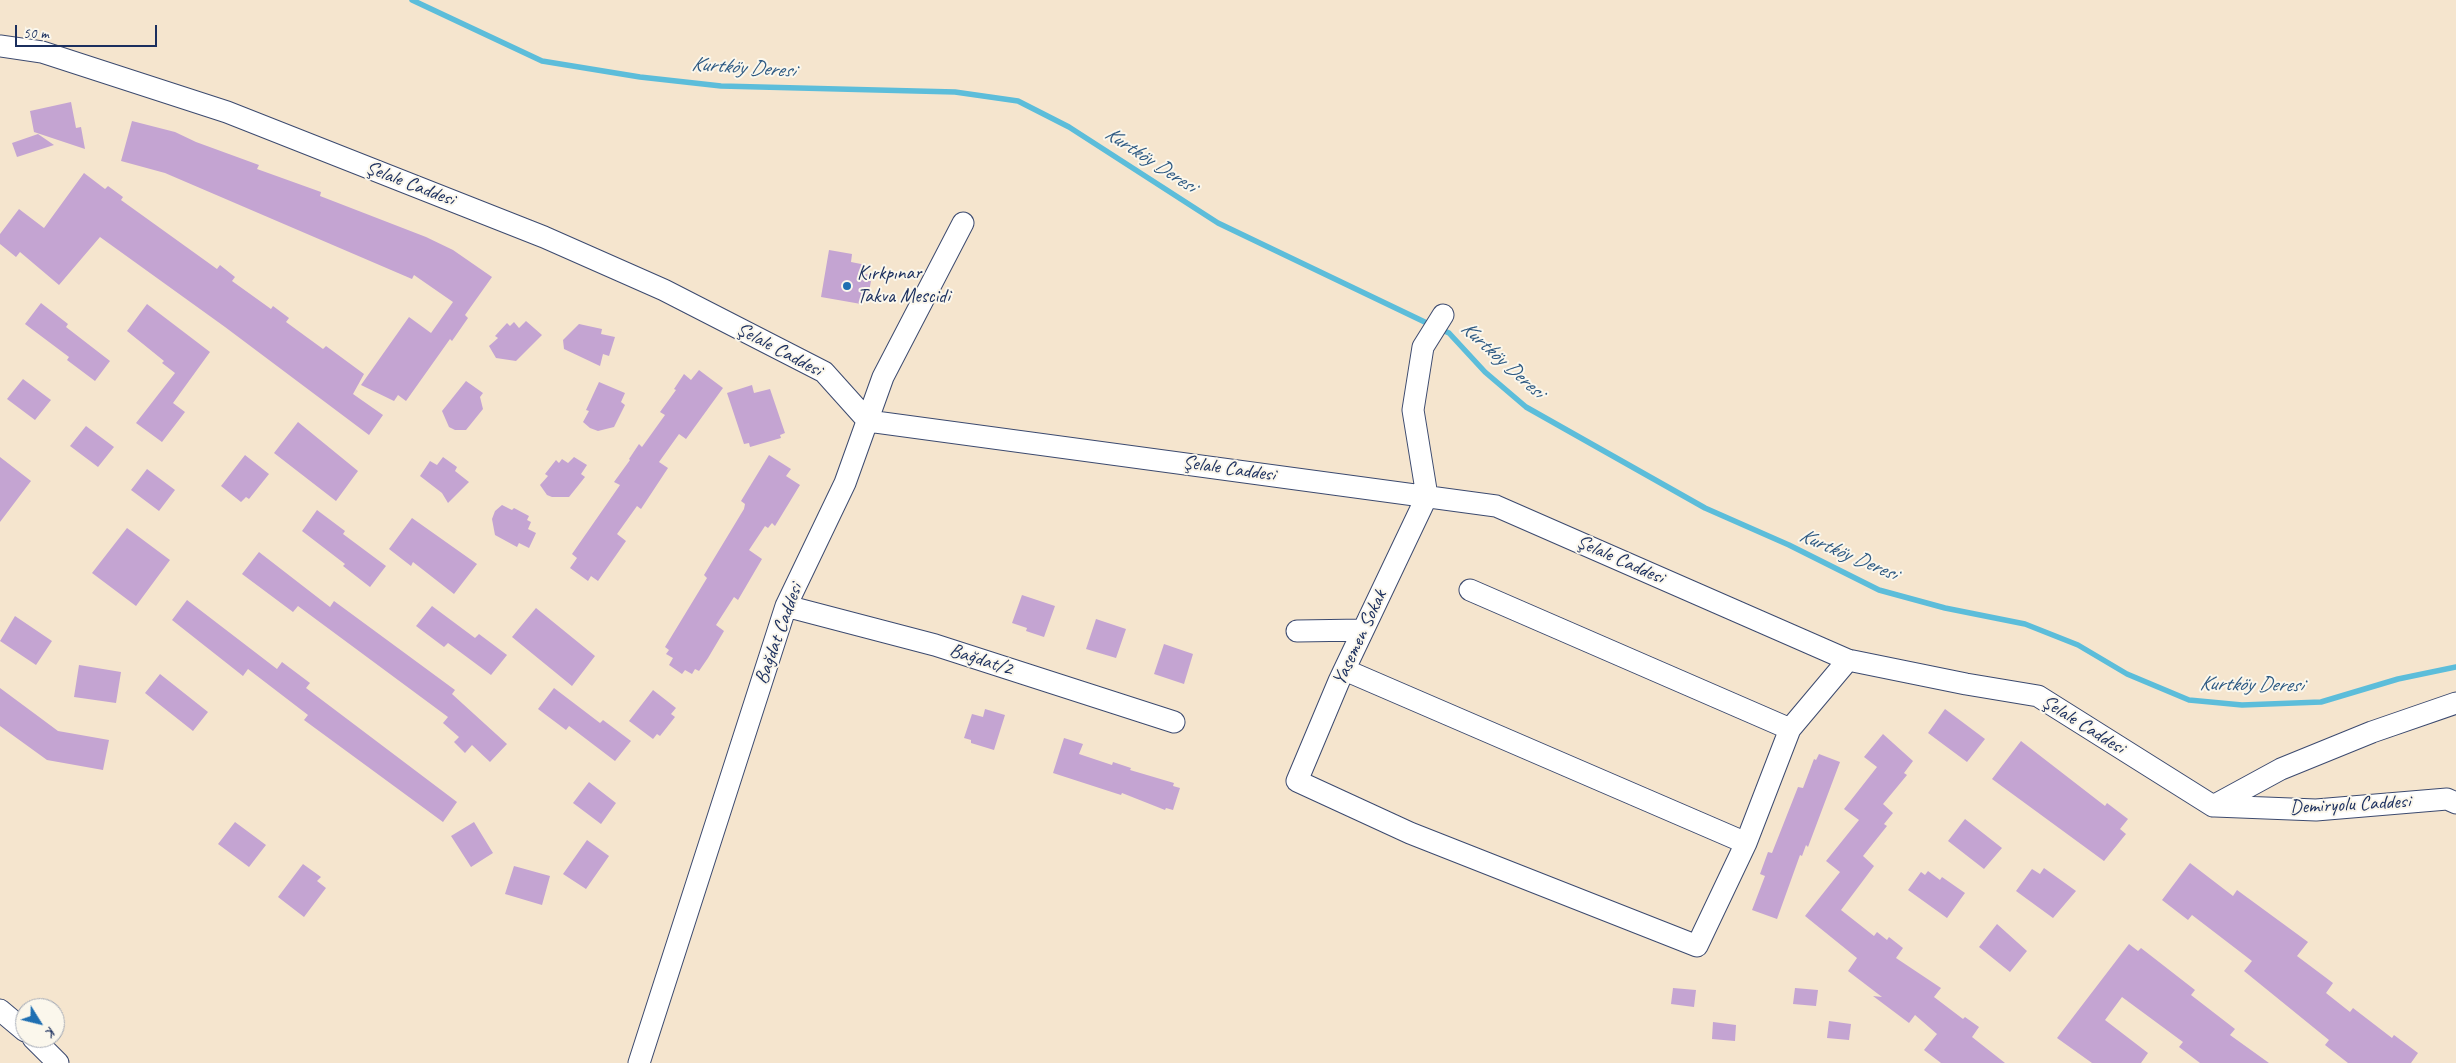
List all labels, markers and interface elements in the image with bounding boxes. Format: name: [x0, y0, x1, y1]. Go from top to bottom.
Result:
scale bar: [18, 15, 160, 47]
text: 50 m: [23, 24, 49, 43]
water label: Kurtköy Deresi: [691, 52, 795, 84]
water label: Kurtköy Deresi: [1100, 121, 1200, 199]
street label: Şelale Caddesi: [362, 156, 458, 212]
place label: Kırkpınar Takva Mescidi: [857, 262, 950, 309]
marker: Kırkpınar Takva Mescidi: [841, 280, 853, 292]
water label: Kurtköy Deresi: [1455, 316, 1549, 404]
street label: Şelale Caddesi: [732, 317, 826, 383]
street label: Şelale Caddesi: [1181, 451, 1277, 487]
water label: Kurtköy Deresi: [1795, 523, 1901, 587]
street label: Şelale Caddesi: [1572, 530, 1668, 590]
street label: Bağdat Caddesi: [750, 580, 808, 688]
street label: Yasemen Sokak: [1327, 586, 1393, 690]
street label: Bağdat/2: [946, 639, 1016, 681]
water label: Kurtköy Deresi: [2199, 671, 2303, 699]
street label: Şelale Caddesi: [2037, 690, 2129, 760]
street label: Demiryolu Caddesi: [2289, 790, 2411, 820]
north arrow: [15, 998, 65, 1048]
text: K: [43, 1024, 61, 1039]

